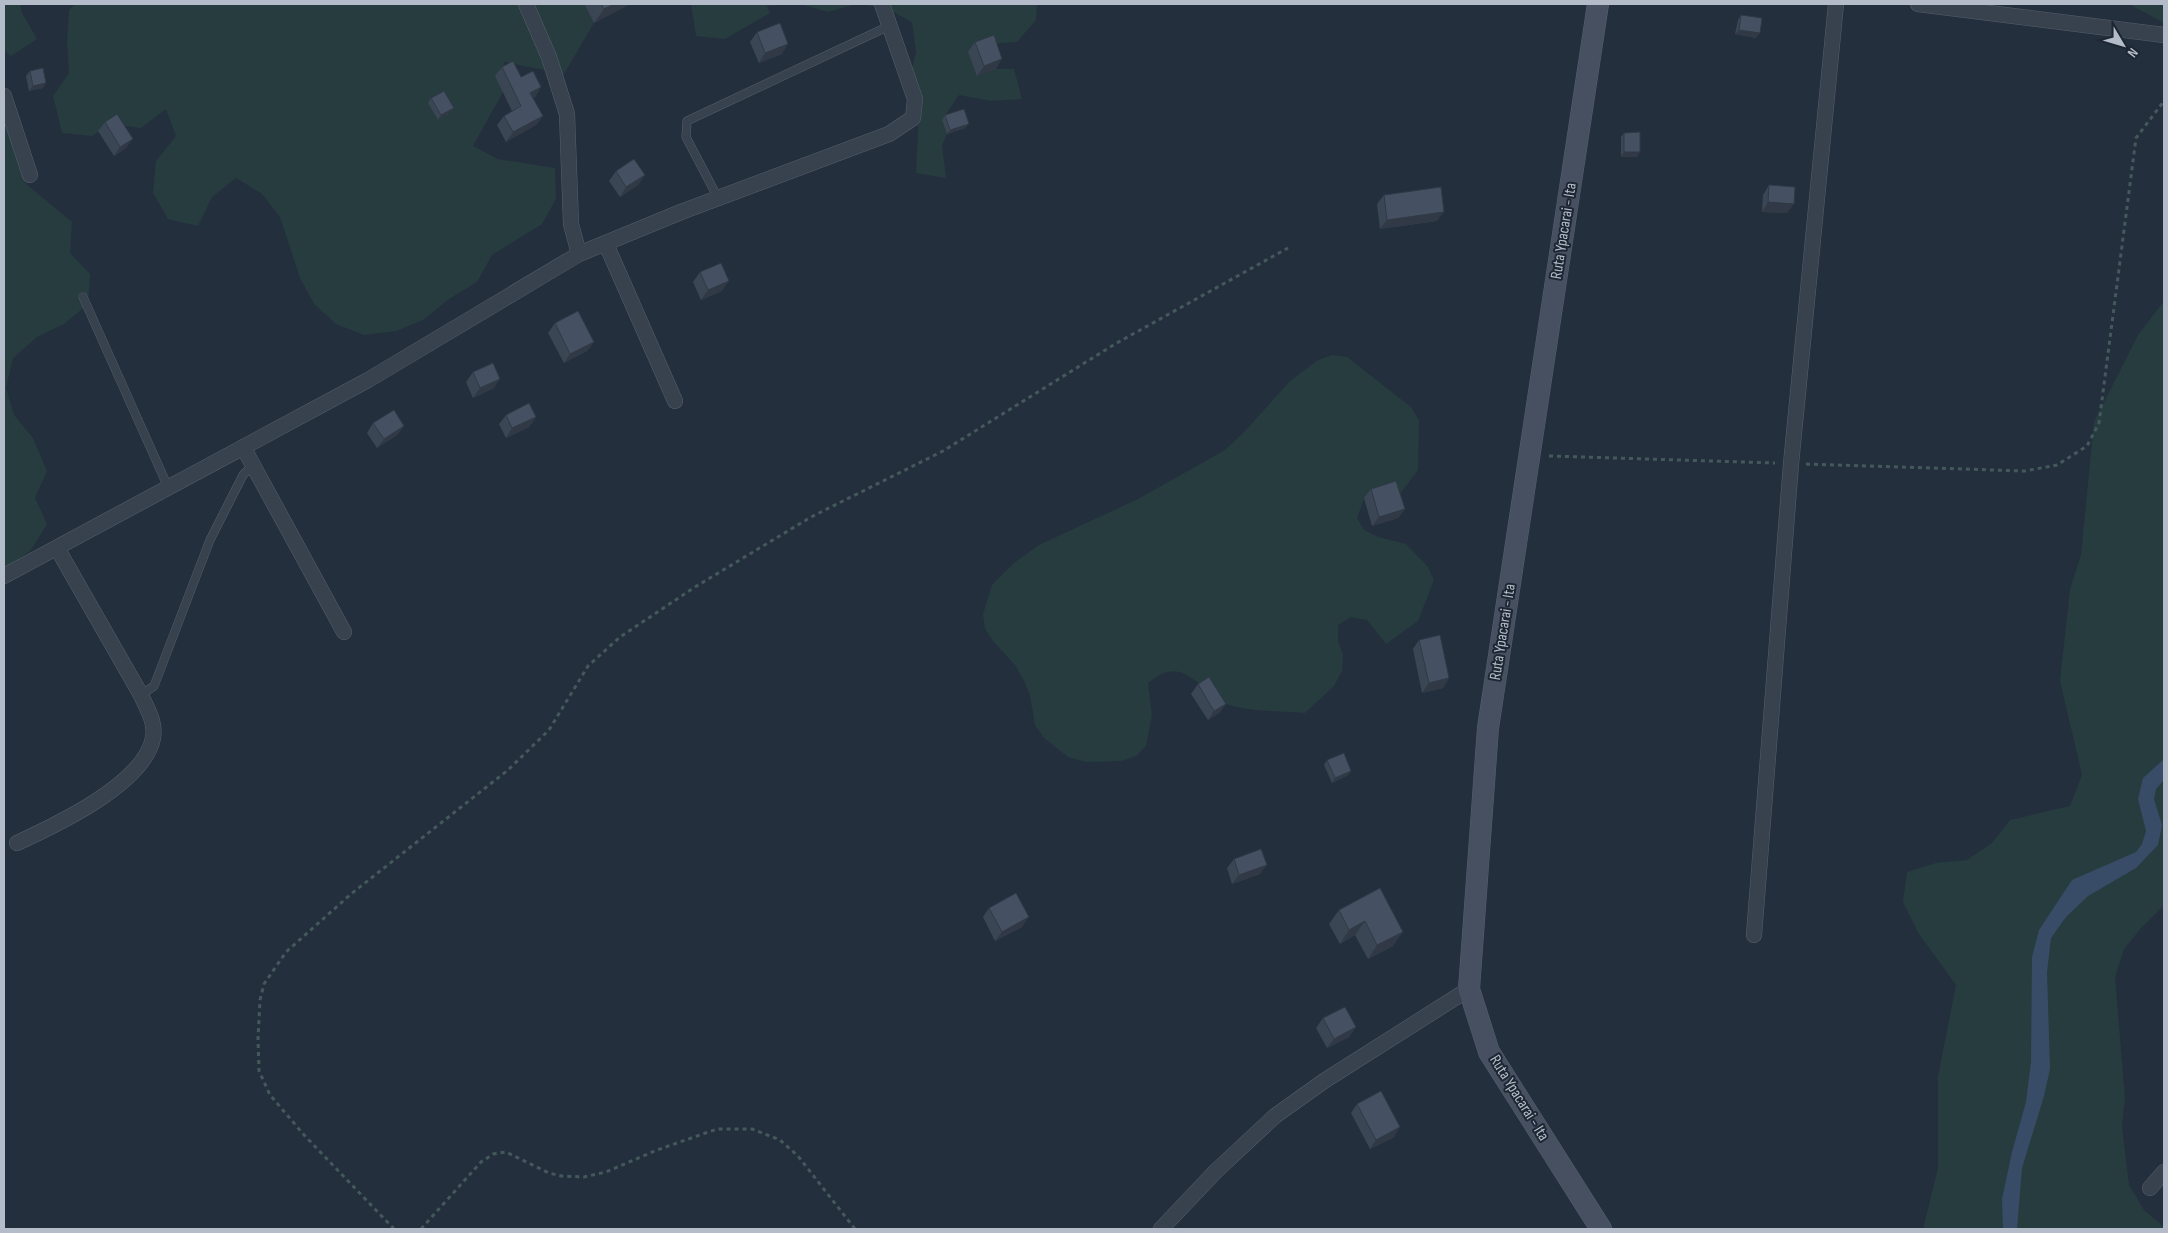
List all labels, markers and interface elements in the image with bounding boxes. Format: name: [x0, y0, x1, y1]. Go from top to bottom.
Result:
north arrow: [2098, 20, 2148, 70]
text: N: [2124, 45, 2142, 61]
street label: Ruta Ypacarai - Ita: [1547, 181, 1581, 281]
street label: Ruta Ypacarai - Ita: [1486, 582, 1520, 682]
street label: Ruta Ypacarai - Ita: [1485, 1052, 1553, 1144]

